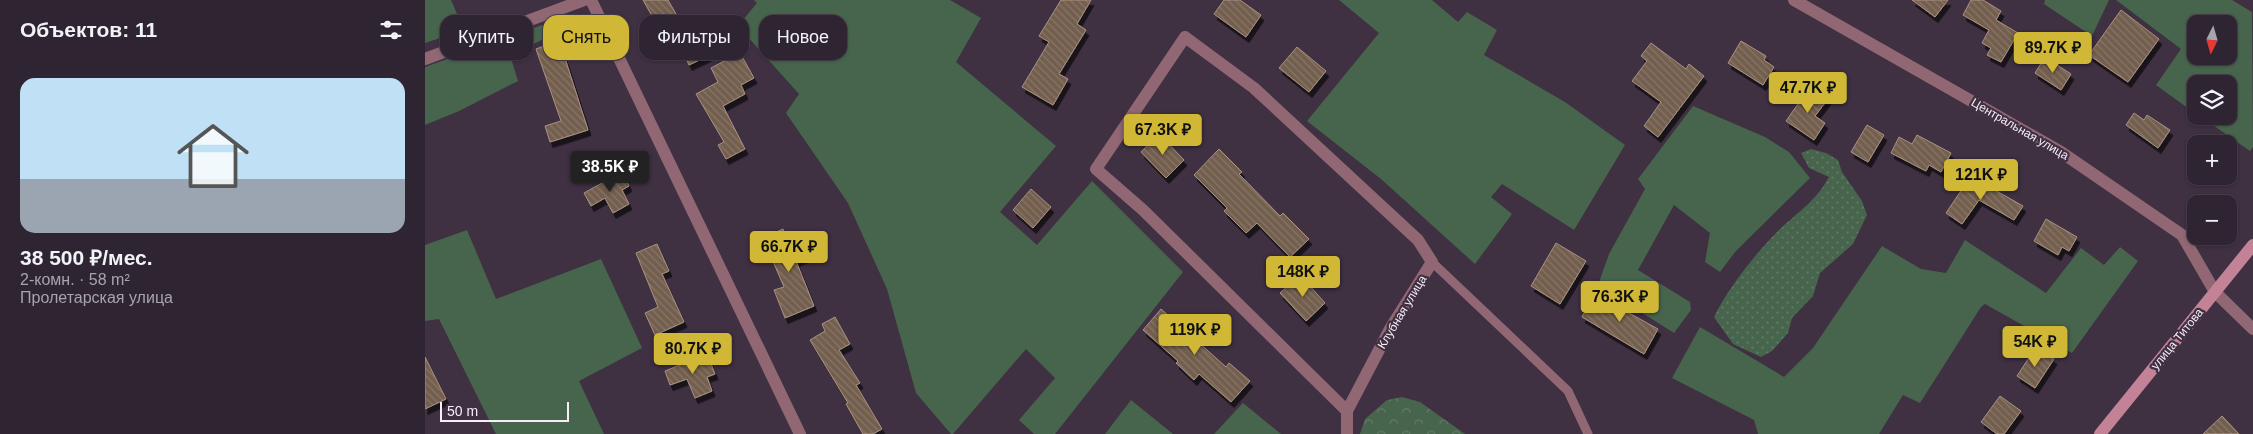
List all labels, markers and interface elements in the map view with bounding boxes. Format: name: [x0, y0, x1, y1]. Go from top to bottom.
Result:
chip: Купить: [440, 15, 533, 60]
chip: Снять: [543, 15, 629, 60]
chip: Фильтры: [639, 15, 749, 60]
chip: Новое: [759, 15, 847, 60]
north arrow: [2187, 15, 2237, 65]
map controls: [2187, 15, 2237, 245]
icon: filters: [377, 16, 405, 44]
text: Объектов: 11: [20, 18, 157, 41]
pin: 89.7K ₽: [2007, 32, 2099, 74]
text: 89.7K ₽: [2025, 39, 2081, 56]
pin: 47.7K ₽: [1762, 72, 1854, 114]
button: layers: [2187, 75, 2237, 125]
text: 47.7K ₽: [1780, 79, 1836, 96]
street label: Центральная улица: [1969, 95, 2072, 163]
icon: home: [168, 111, 258, 201]
pin: 67.3K ₽: [1117, 114, 1209, 156]
text: 67.3K ₽: [1135, 121, 1191, 138]
button: +: [2187, 135, 2237, 185]
pin: 38.5K ₽: [564, 150, 656, 193]
text: 38.5K ₽: [582, 158, 638, 175]
pin: 121K ₽: [1940, 158, 2022, 201]
text: 121K ₽: [1955, 166, 2007, 183]
button: −: [2187, 195, 2237, 245]
pin: 66.7K ₽: [743, 230, 835, 273]
text: 66.7K ₽: [761, 238, 817, 255]
text: 38 500 ₽/мес.: [20, 246, 153, 269]
pin: 148K ₽: [1262, 256, 1344, 298]
text: 148K ₽: [1277, 263, 1329, 280]
text: 2-комн. · 58 m²: [20, 271, 130, 288]
street label: Клубная улица: [1375, 272, 1430, 351]
pin: 76.3K ₽: [1574, 280, 1666, 323]
text: 76.3K ₽: [1592, 288, 1648, 305]
text: Пролетарская улица: [20, 289, 173, 306]
street label: улица Титова: [2148, 305, 2206, 372]
pin: 119K ₽: [1154, 314, 1236, 356]
text: 119K ₽: [1169, 321, 1221, 338]
pin: 54K ₽: [2000, 326, 2070, 368]
pin: 80.7K ₽: [647, 332, 739, 375]
text: 54K ₽: [2013, 333, 2057, 350]
text: 80.7K ₽: [665, 340, 721, 357]
scale bar: [440, 399, 569, 422]
text: 50 m: [447, 403, 478, 419]

